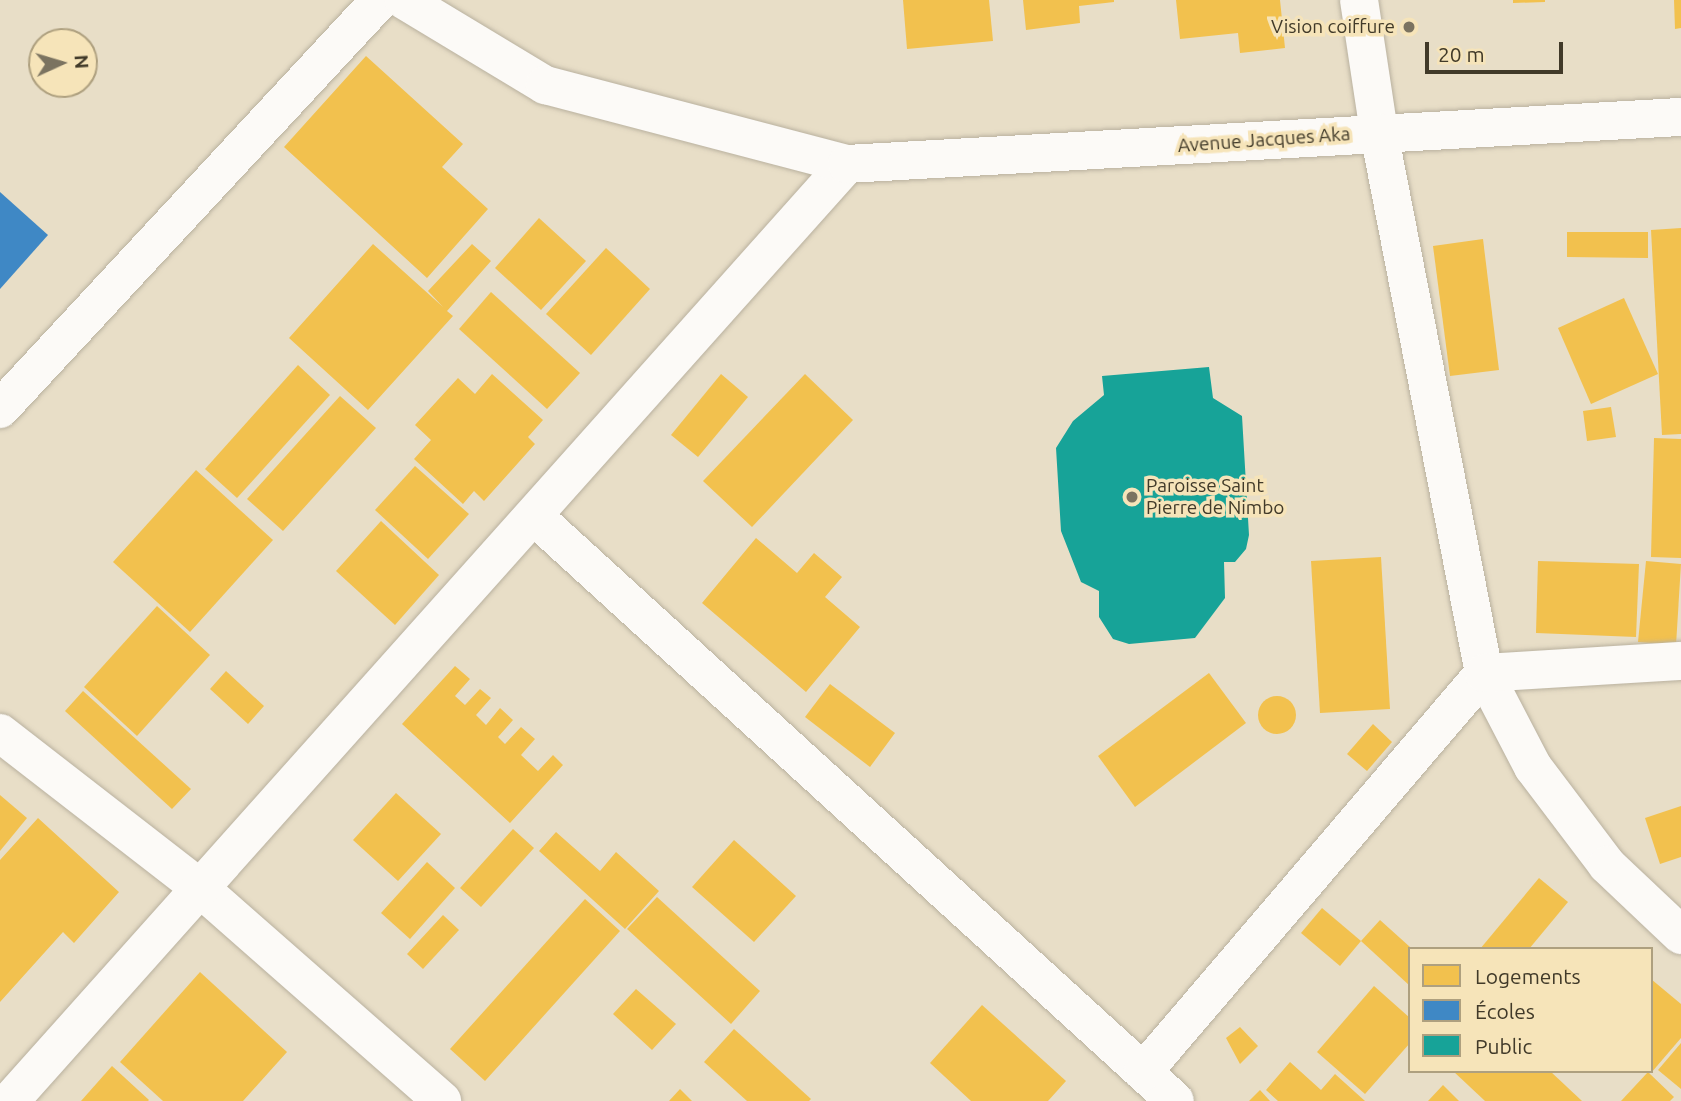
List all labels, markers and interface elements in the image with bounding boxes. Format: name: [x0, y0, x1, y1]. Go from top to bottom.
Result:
place label: Vision coiffure: [1271, 16, 1395, 38]
marker: Vision coiffure: [1401, 19, 1417, 35]
north arrow: [28, 28, 98, 98]
scale bar: [1429, 28, 1567, 72]
text: 20 m: [1438, 42, 1485, 66]
text: N: [70, 54, 93, 70]
street label: Avenue Jacques Aka: [1177, 123, 1351, 157]
place label: Paroisse Saint Pierre de Nimbo: [1146, 475, 1284, 519]
marker: Paroisse Saint Pierre de Nimbo: [1124, 489, 1140, 505]
legend: [1408, 947, 1653, 1073]
text: Logements: [1475, 964, 1581, 988]
text: Écoles: [1475, 999, 1535, 1023]
text: Public: [1475, 1034, 1532, 1058]

